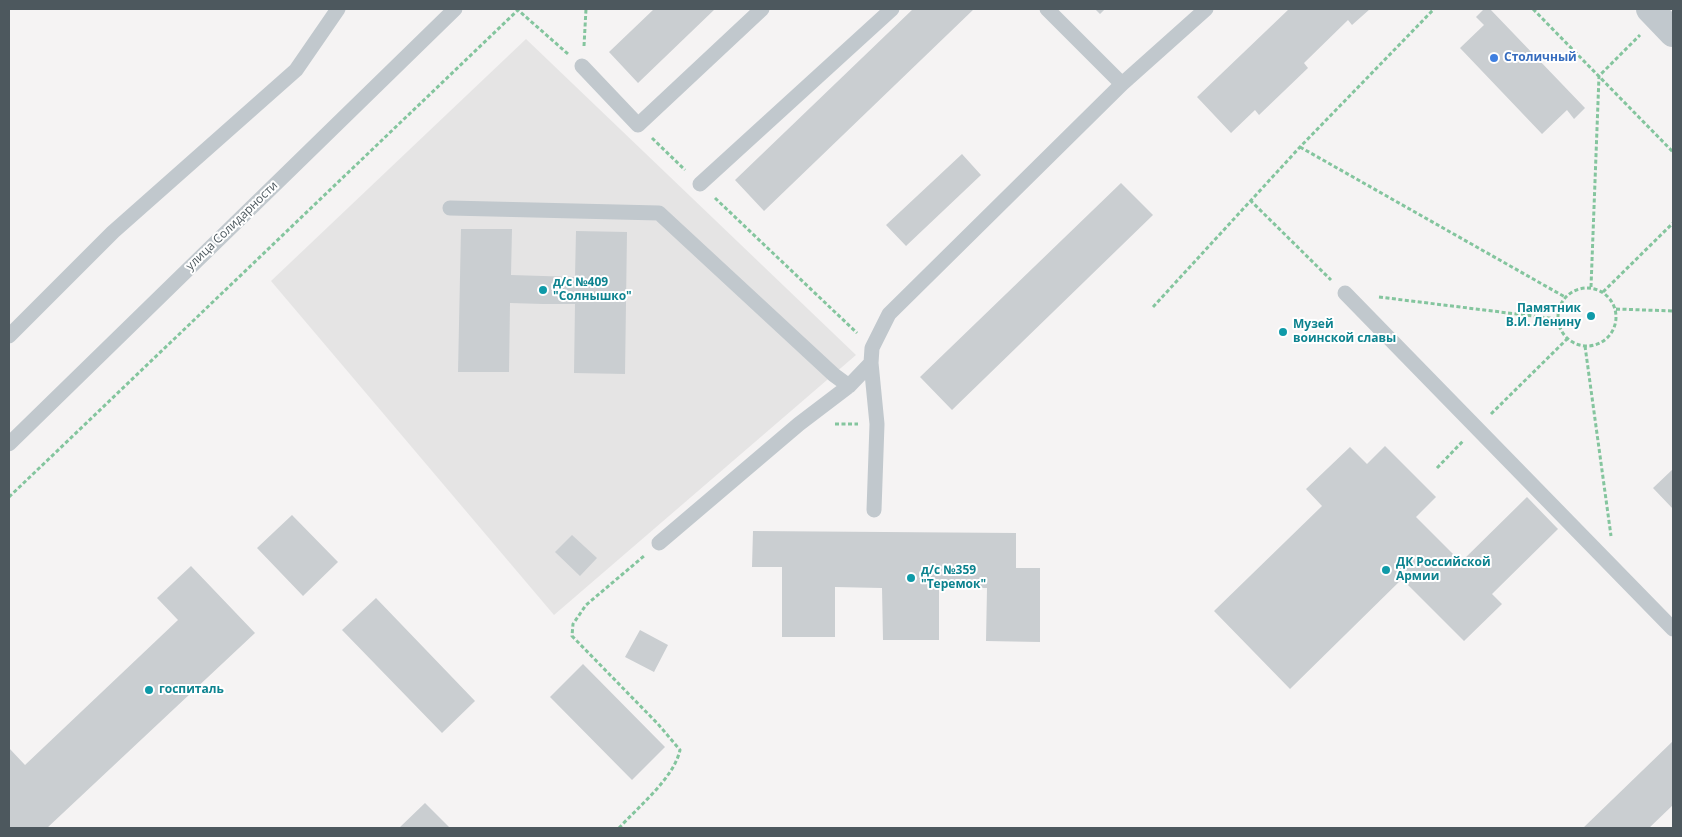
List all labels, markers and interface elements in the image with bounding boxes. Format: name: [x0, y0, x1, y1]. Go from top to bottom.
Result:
place label: Столичный: [1504, 51, 1577, 65]
marker: Столичный: [1488, 52, 1500, 64]
street label: улица Солидарности: [183, 179, 281, 273]
place label: д/с №409 "Солнышко": [553, 276, 632, 304]
marker: д/с №409 "Солнышко": [537, 284, 549, 296]
place label: Памятник В.И. Ленину: [1506, 302, 1581, 330]
marker: Памятник В.И. Ленину: [1585, 310, 1597, 322]
place label: Музей воинской славы: [1293, 318, 1396, 346]
marker: Музей воинской славы: [1277, 326, 1289, 338]
place label: ДК Российской Армии: [1396, 556, 1491, 584]
place label: д/с №359 "Теремок": [921, 564, 986, 592]
marker: ДК Российской Армии: [1380, 564, 1392, 576]
marker: д/с №359 "Теремок": [905, 572, 917, 584]
place label: госпиталь: [159, 683, 224, 697]
marker: госпиталь: [143, 684, 155, 696]

